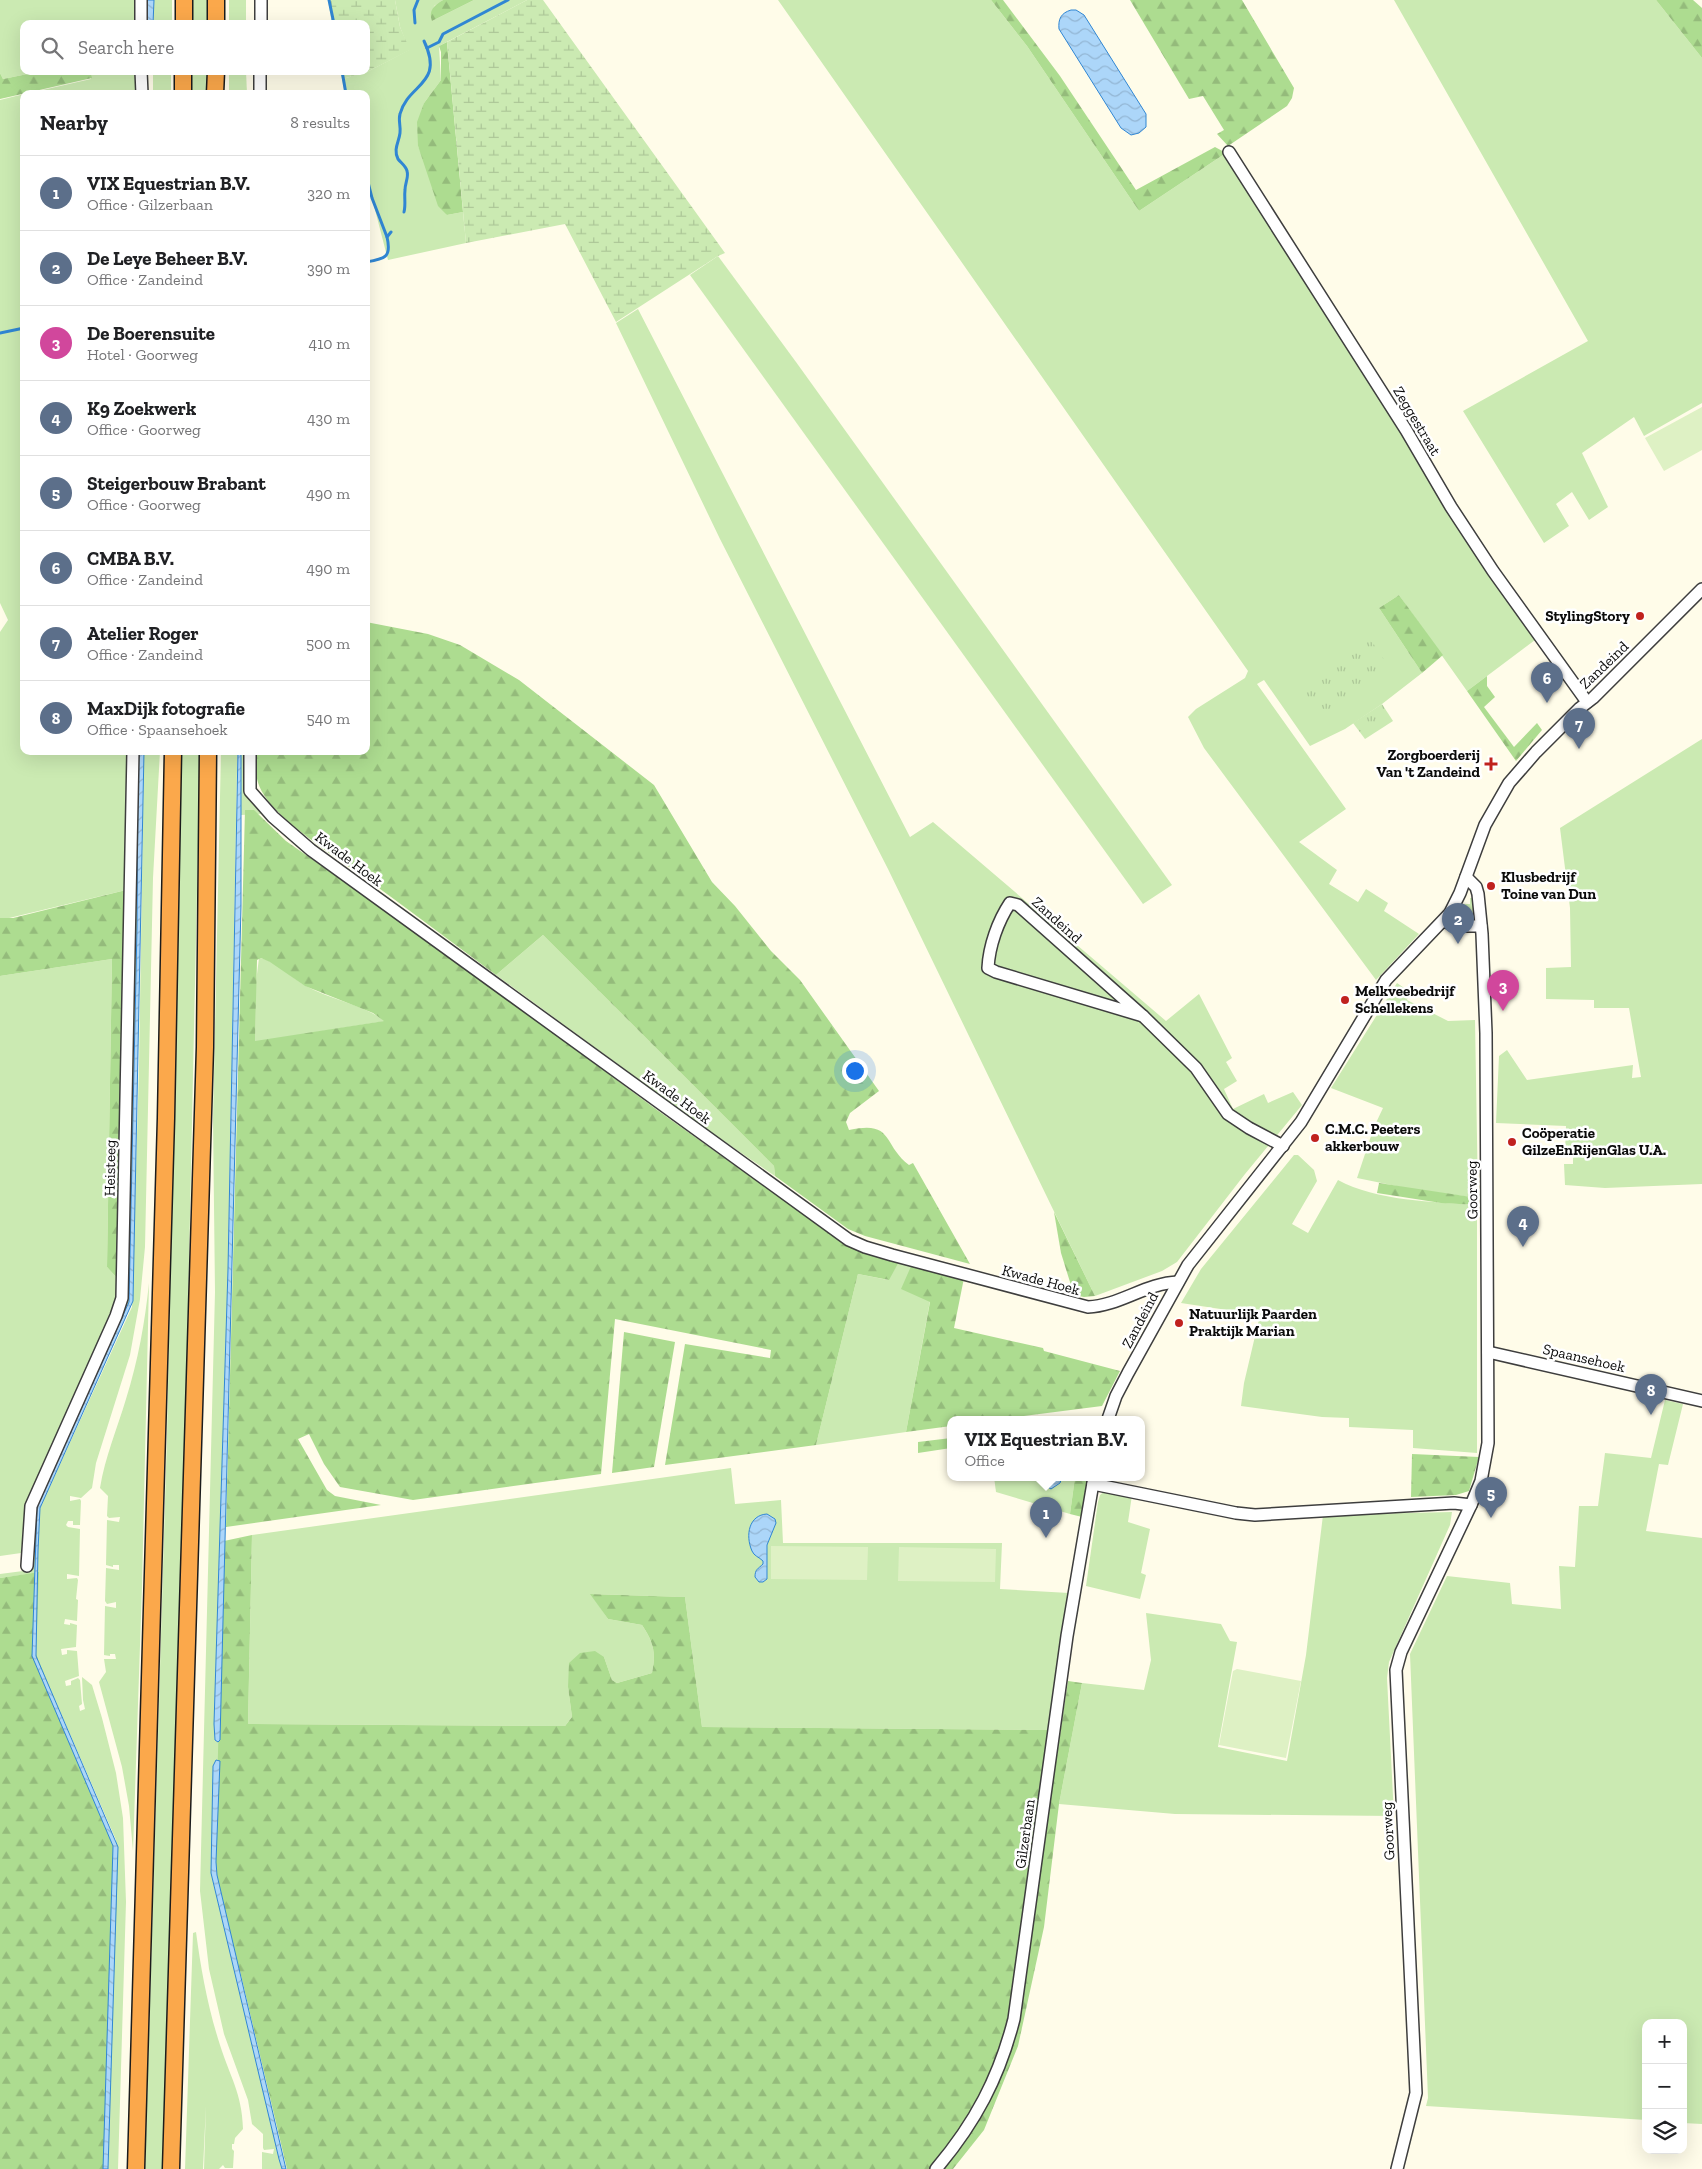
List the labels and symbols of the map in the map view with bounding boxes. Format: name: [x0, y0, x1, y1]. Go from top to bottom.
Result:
street label: Zeggestraat: [1389, 383, 1445, 459]
place label: StylingStory: [1545, 607, 1630, 625]
marker: StylingStory: [1634, 610, 1646, 622]
street label: Zandeind: [1576, 637, 1633, 693]
pin: 6: [1531, 662, 1563, 703]
pin: 7: [1563, 708, 1595, 749]
place label: Zorgboerderij Van 't Zandeind: [1376, 746, 1480, 781]
marker: Zorgboerderij Van 't Zandeind: [1484, 757, 1498, 771]
street label: Kwade Hoek: [312, 828, 387, 890]
place label: Klusbedrijf Toine van Dun: [1501, 868, 1596, 903]
marker: Klusbedrijf Toine van Dun: [1485, 880, 1497, 892]
street label: Zandeind: [1028, 893, 1086, 948]
pin: 2: [1442, 903, 1474, 944]
pin: 3: [1487, 970, 1519, 1011]
place label: Melkveebedrijf Schellekens: [1355, 982, 1456, 1017]
marker: Melkveebedrijf Schellekens: [1339, 994, 1351, 1006]
your location: [842, 1058, 868, 1084]
street label: Kwade Hoek: [639, 1066, 715, 1128]
place label: C.M.C. Peeters akkerbouw: [1325, 1120, 1421, 1155]
place label: Coöperatie GilzeEnRijenGlas U.A.: [1522, 1124, 1666, 1159]
marker: C.M.C. Peeters akkerbouw: [1309, 1132, 1321, 1144]
marker: Coöperatie GilzeEnRijenGlas U.A.: [1506, 1136, 1518, 1148]
street label: Heisteeg: [101, 1140, 119, 1196]
street label: Goorweg: [1462, 1161, 1482, 1219]
pin: 4: [1507, 1206, 1539, 1247]
street label: Kwade Hoek: [1000, 1261, 1082, 1299]
street label: Zandeind: [1118, 1288, 1163, 1351]
place label: Natuurlijk Paarden Praktijk Marian: [1189, 1305, 1317, 1340]
marker: Natuurlijk Paarden Praktijk Marian: [1173, 1317, 1185, 1329]
street label: Spaansehoek: [1541, 1340, 1627, 1376]
pin: 8: [1635, 1374, 1667, 1415]
pin: 5: [1475, 1477, 1507, 1518]
pin: 1: [1030, 1497, 1062, 1538]
street label: Gilzerbaan: [1011, 1798, 1039, 1870]
street label: Goorweg: [1377, 1801, 1399, 1861]

